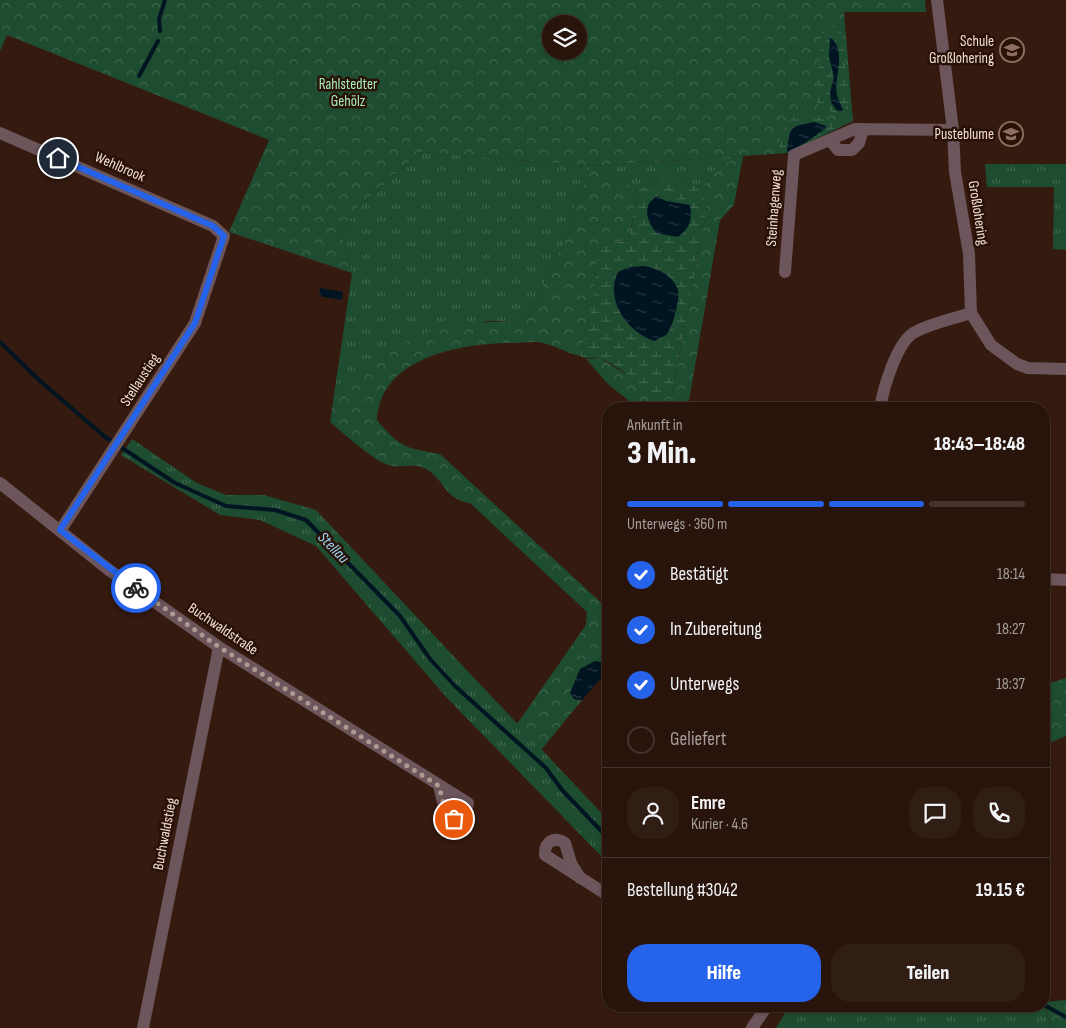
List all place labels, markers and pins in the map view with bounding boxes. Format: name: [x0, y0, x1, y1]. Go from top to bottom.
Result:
place label: Schule Großlohering: [929, 32, 994, 68]
school or university icon: Schule Großlohering: [999, 37, 1025, 63]
school or university icon: Pusteblume: [998, 121, 1024, 147]
place label: Pusteblume: [935, 125, 994, 144]
pin: [37, 137, 79, 179]
pin: [433, 798, 475, 840]

